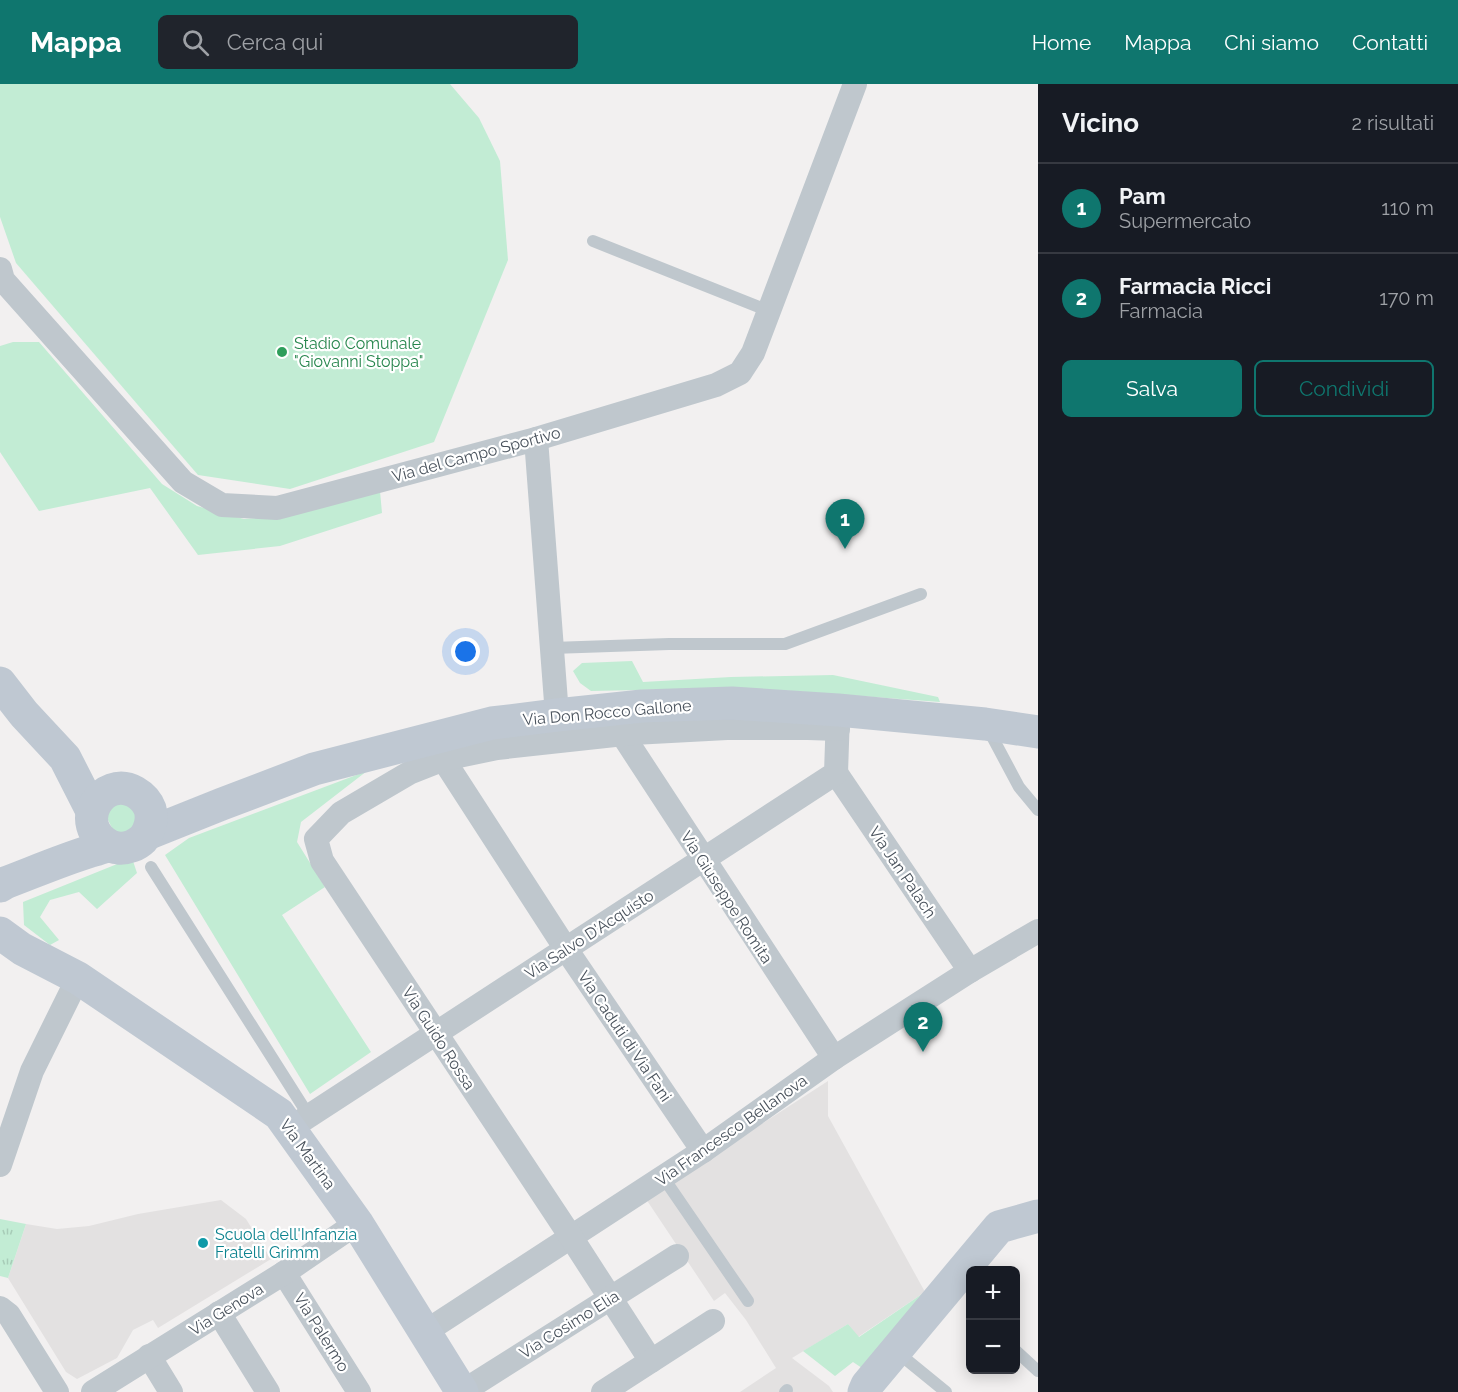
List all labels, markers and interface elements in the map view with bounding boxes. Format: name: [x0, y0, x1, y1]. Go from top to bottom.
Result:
search box: [158, 15, 578, 69]
text: Mappa: [30, 26, 122, 59]
icon: search: [179, 26, 212, 59]
text: Cerca qui: [227, 29, 323, 55]
text: Home: [1032, 30, 1091, 55]
text: Mappa: [1124, 30, 1191, 55]
text: Chi siamo: [1224, 30, 1319, 55]
text: Contatti: [1352, 30, 1428, 55]
text: Vicino: [1062, 108, 1139, 138]
text: 2 risultati: [1352, 111, 1434, 135]
text: Pam: [1119, 183, 1166, 209]
text: 1: [1077, 196, 1086, 220]
text: 110 m: [1381, 196, 1434, 220]
text: Supermercato: [1119, 209, 1251, 233]
text: Farmacia Ricci: [1119, 273, 1271, 299]
text: 2: [1076, 286, 1087, 310]
text: 170 m: [1379, 286, 1434, 310]
text: Farmacia: [1119, 299, 1203, 323]
place label: Stadio Comunale "Giovanni Stoppa": [294, 334, 423, 371]
marker: Stadio Comunale "Giovanni Stoppa": [275, 345, 289, 359]
button: Salva: [1062, 360, 1242, 417]
button: Condividi: [1254, 360, 1434, 417]
street label: Via del Campo Sportivo: [390, 423, 562, 486]
pin: 1: [826, 500, 864, 549]
your location: [451, 637, 480, 666]
street label: Via Don Rocco Gallone: [522, 696, 692, 729]
street label: Via Jan Palach: [865, 823, 940, 922]
street label: Via Giuseppe Romita: [677, 828, 776, 967]
street label: Via Salvo D'Acquisto: [521, 886, 657, 983]
street label: Via Caduti di Via Fani: [574, 967, 675, 1105]
street label: Via Guido Rossa: [398, 983, 479, 1093]
pin: 2: [904, 1002, 942, 1052]
street label: Via Francesco Bellanova: [652, 1071, 811, 1190]
street label: Via Martina: [276, 1115, 339, 1193]
place label: Scuola dell'Infanzia Fratelli Grimm: [215, 1225, 357, 1262]
marker: Scuola dell'Infanzia Fratelli Grimm: [196, 1236, 210, 1250]
map controls: [966, 1266, 1020, 1374]
button: +: [966, 1266, 1020, 1320]
street label: Via Genova: [186, 1279, 267, 1340]
street label: Via Cosimo Elia: [516, 1286, 622, 1363]
street label: Via Palermo: [290, 1289, 353, 1375]
button: −: [966, 1320, 1020, 1374]

